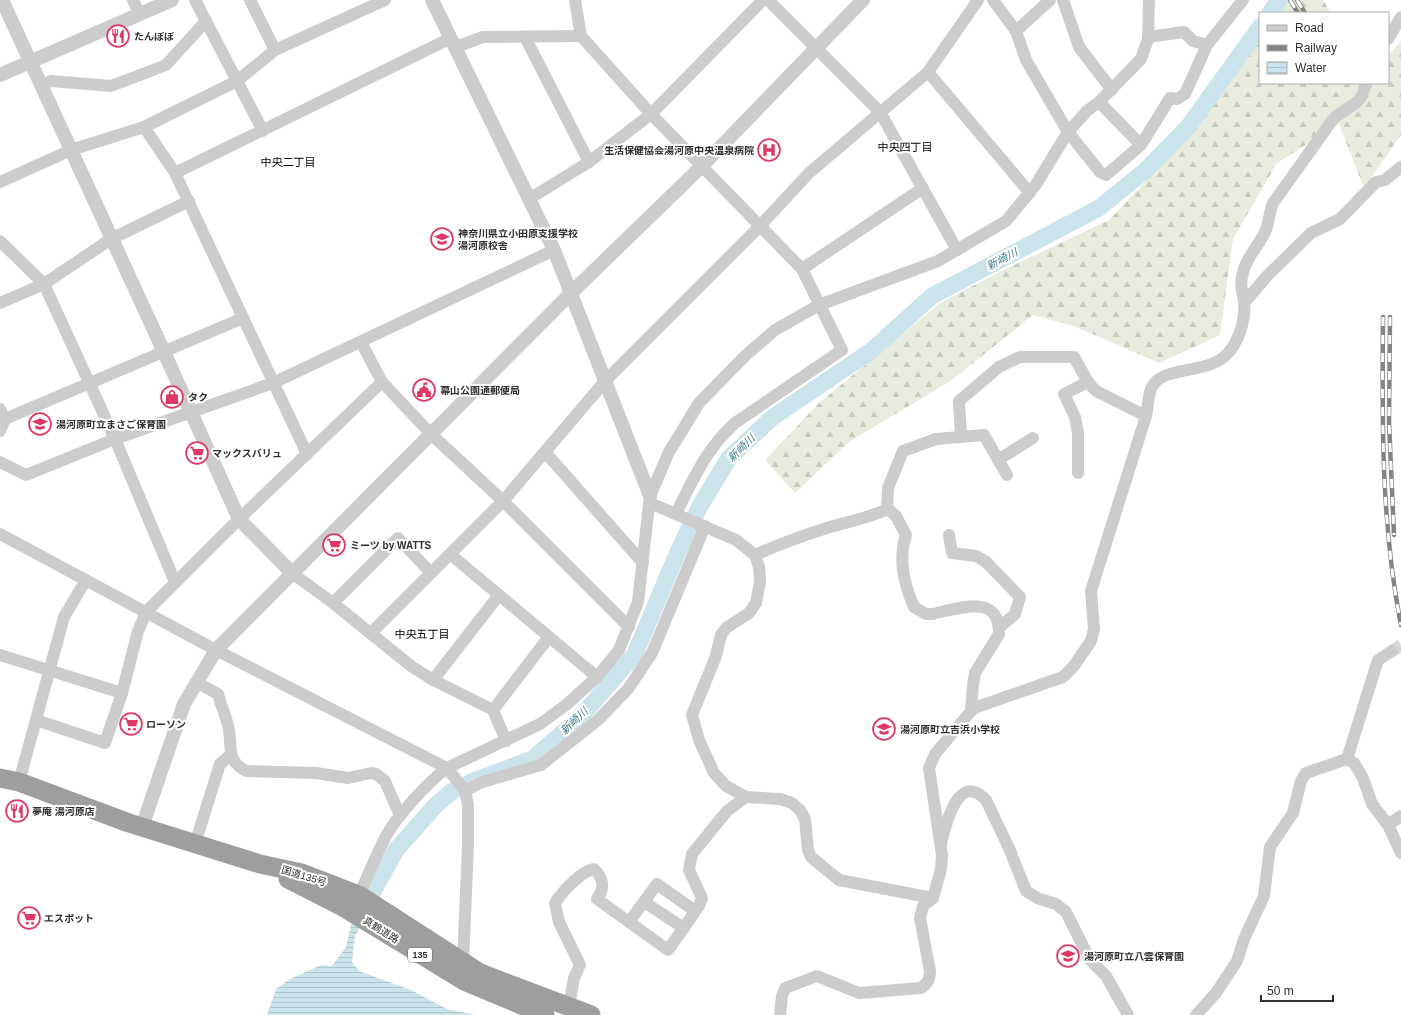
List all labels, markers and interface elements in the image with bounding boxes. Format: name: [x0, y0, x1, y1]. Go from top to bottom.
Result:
legend: [1259, 12, 1389, 84]
text: Road: [1295, 21, 1324, 35]
restaurant icon: たんぽぽ: [105, 23, 131, 49]
place label: たんぽぽ: [134, 31, 174, 42]
text: Railway: [1295, 41, 1337, 55]
text: Water: [1295, 61, 1327, 75]
hospital icon: 生活保健協会湯河原中央温泉病院: [756, 137, 782, 163]
district label: 中央四丁目: [878, 141, 933, 153]
place label: 生活保健協会湯河原中央温泉病院: [604, 145, 754, 156]
district label: 中央二丁目: [261, 156, 316, 168]
school or university icon: 神奈川県立小田原支援学校 湯河原校舎: [429, 226, 455, 252]
place label: 神奈川県立小田原支援学校 湯河原校舎: [458, 228, 578, 251]
water label: 新崎川: [985, 245, 1020, 272]
public building icon: 幕山公園通郵便局: [411, 377, 437, 403]
shop icon: タク: [159, 384, 185, 410]
place label: 幕山公園通郵便局: [440, 385, 520, 396]
place label: タク: [188, 392, 208, 403]
school or university icon: 湯河原町立まさご保育園: [27, 411, 53, 437]
place label: 湯河原町立まさご保育園: [56, 419, 166, 430]
water label: 新崎川: [725, 431, 758, 464]
supermarket icon: マックスバリュ: [184, 440, 210, 466]
place label: マックスバリュ: [212, 448, 282, 459]
supermarket icon: ミーツ by WATTS: [321, 532, 347, 558]
place label: ミーツ by WATTS: [350, 540, 432, 551]
district label: 中央五丁目: [395, 628, 450, 640]
water label: 新崎川: [558, 705, 591, 737]
supermarket icon: ローソン: [118, 711, 144, 737]
school or university icon: 湯河原町立吉浜小学校: [871, 716, 897, 742]
place label: ローソン: [146, 719, 186, 730]
place label: 湯河原町立吉浜小学校: [900, 724, 1000, 735]
restaurant icon: 夢庵 湯河原店: [4, 798, 30, 824]
place label: 夢庵 湯河原店: [32, 806, 95, 817]
street label: 国道135号: [280, 864, 328, 888]
supermarket icon: エスポット: [16, 905, 42, 931]
place label: エスポット: [44, 913, 94, 924]
street label: 真鶴道路: [361, 915, 401, 945]
school or university icon: 湯河原町立八雲保育園: [1055, 943, 1081, 969]
road number: 135: [408, 948, 432, 962]
place label: 湯河原町立八雲保育園: [1084, 951, 1184, 962]
scale bar: [1261, 977, 1333, 1003]
text: 50 m: [1267, 984, 1294, 998]

